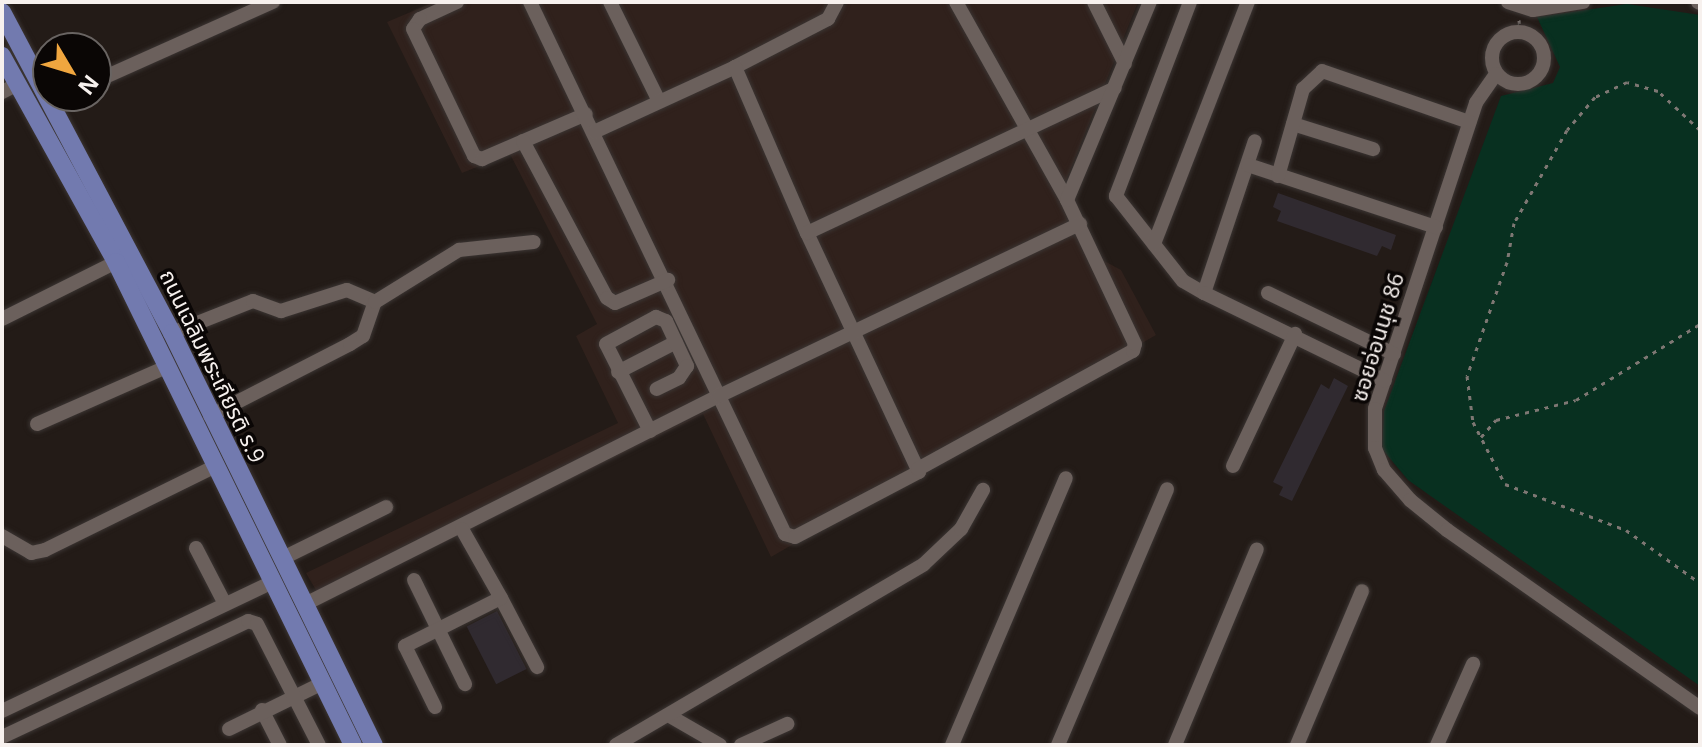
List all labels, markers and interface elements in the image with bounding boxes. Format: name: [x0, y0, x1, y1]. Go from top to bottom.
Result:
north arrow: [32, 32, 112, 112]
text: N: [72, 69, 107, 102]
street label: ถนนเฉลิมพระเกียรติ ร.9: [155, 265, 271, 467]
street label: ซอยอ่อนนุช 86: [1345, 269, 1409, 405]

